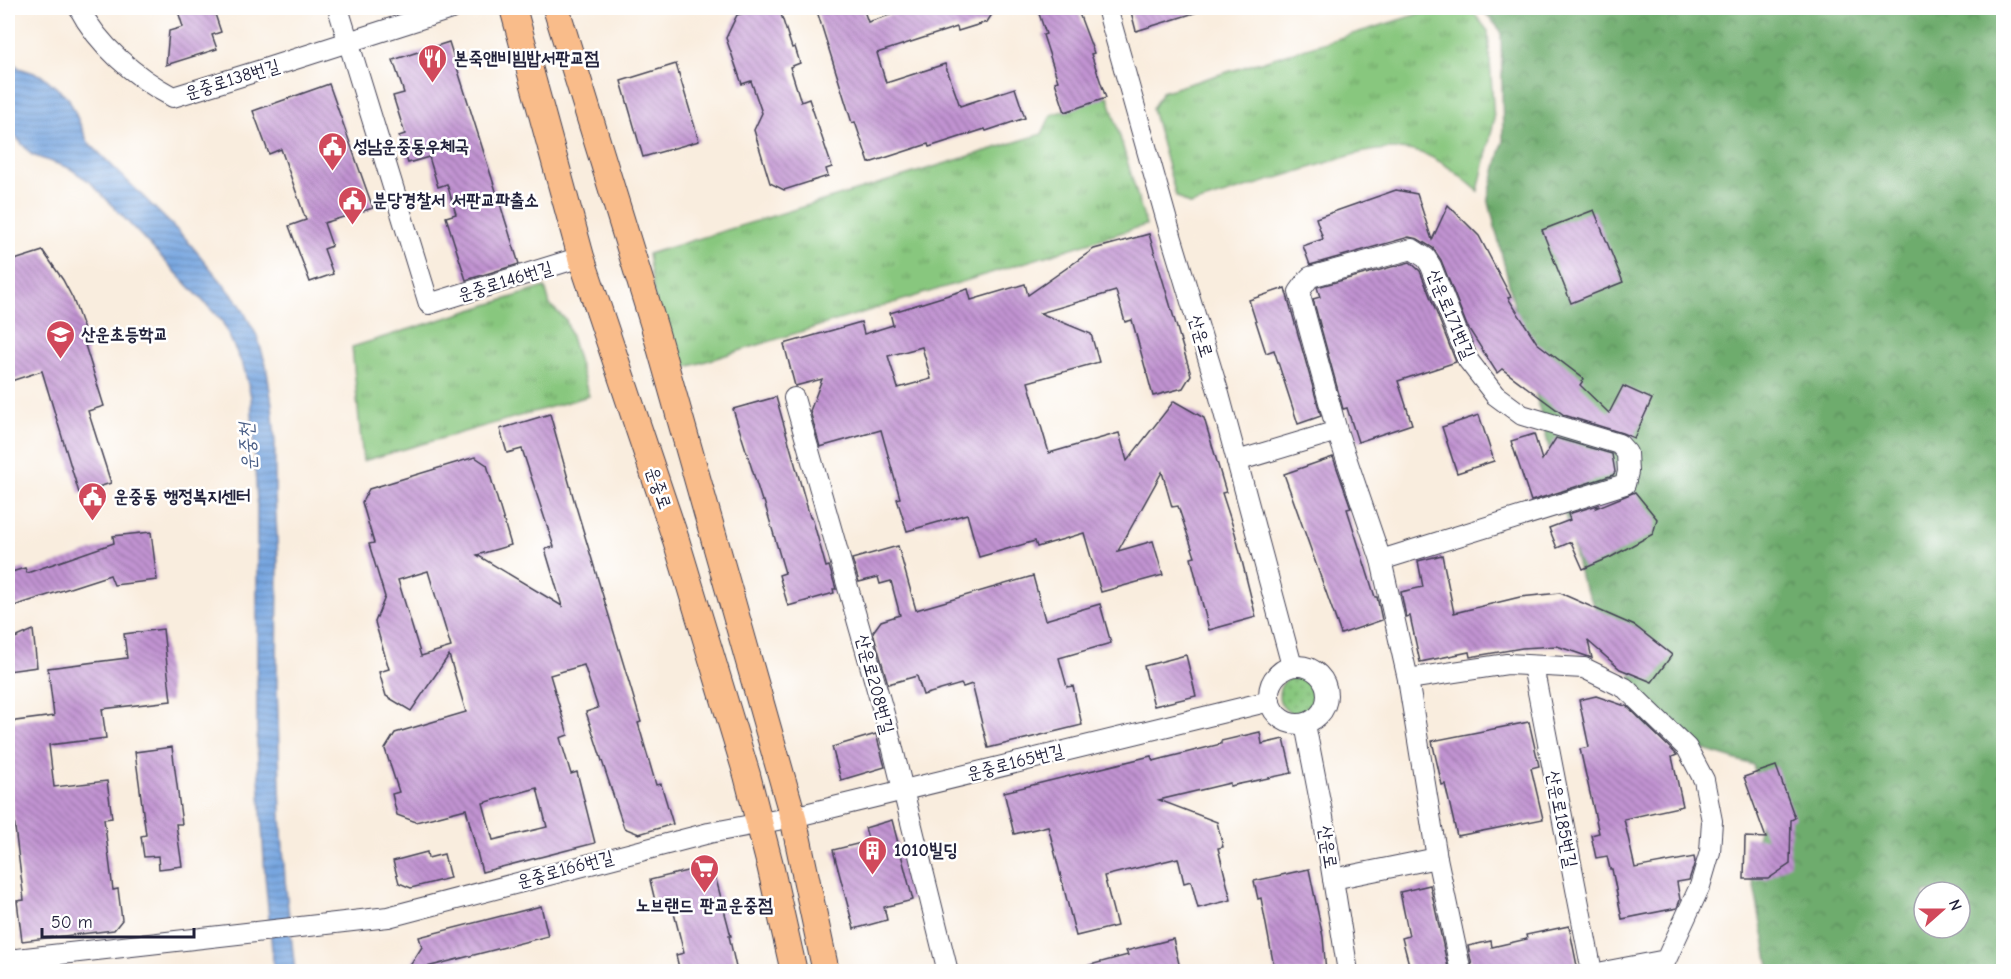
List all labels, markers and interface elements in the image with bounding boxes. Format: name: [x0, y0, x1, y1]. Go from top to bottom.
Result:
restaurant icon: 본죽앤비빔밥서판교점: [417, 42, 449, 84]
place label: 본죽앤비빔밥서판교점: [454, 48, 599, 69]
street label: 운중로138번길: [182, 55, 283, 104]
public building icon: 성남운중동우체국: [316, 130, 348, 172]
place label: 성남운중동우체국: [353, 136, 469, 157]
public building icon: 분당경찰서 서판교파출소: [336, 184, 368, 226]
place label: 분당경찰서 서판교파출소: [373, 190, 539, 211]
street label: 운중로146번길: [455, 257, 556, 306]
street label: 산운로171번길: [1422, 266, 1479, 363]
street label: 산운로: [1184, 312, 1217, 360]
school or university icon: 산운초등학교: [44, 318, 76, 360]
place label: 산운초등학교: [81, 324, 168, 345]
water label: 운중천: [234, 420, 261, 472]
street label: 운중로: [642, 464, 676, 512]
public building icon: 운중동 행정복지센터: [77, 480, 109, 522]
place label: 운중동 행정복지센터: [114, 486, 251, 507]
street label: 산운로208번길: [851, 632, 898, 737]
street label: 운중로165번길: [965, 740, 1066, 785]
street label: 산운로185번길: [1542, 769, 1581, 870]
street label: 산운로: [1314, 824, 1341, 870]
building icon: 1010빌딩: [857, 834, 889, 876]
place label: 1010빌딩: [894, 840, 958, 861]
street label: 운중로166번길: [515, 846, 616, 892]
supermarket icon: 노브랜드 판교운중점: [688, 852, 720, 894]
north arrow: [1912, 880, 1972, 940]
place label: 노브랜드 판교운중점: [636, 895, 773, 916]
text: N: [1945, 897, 1965, 913]
scale bar: [42, 901, 194, 939]
text: 50 m: [51, 912, 93, 933]

